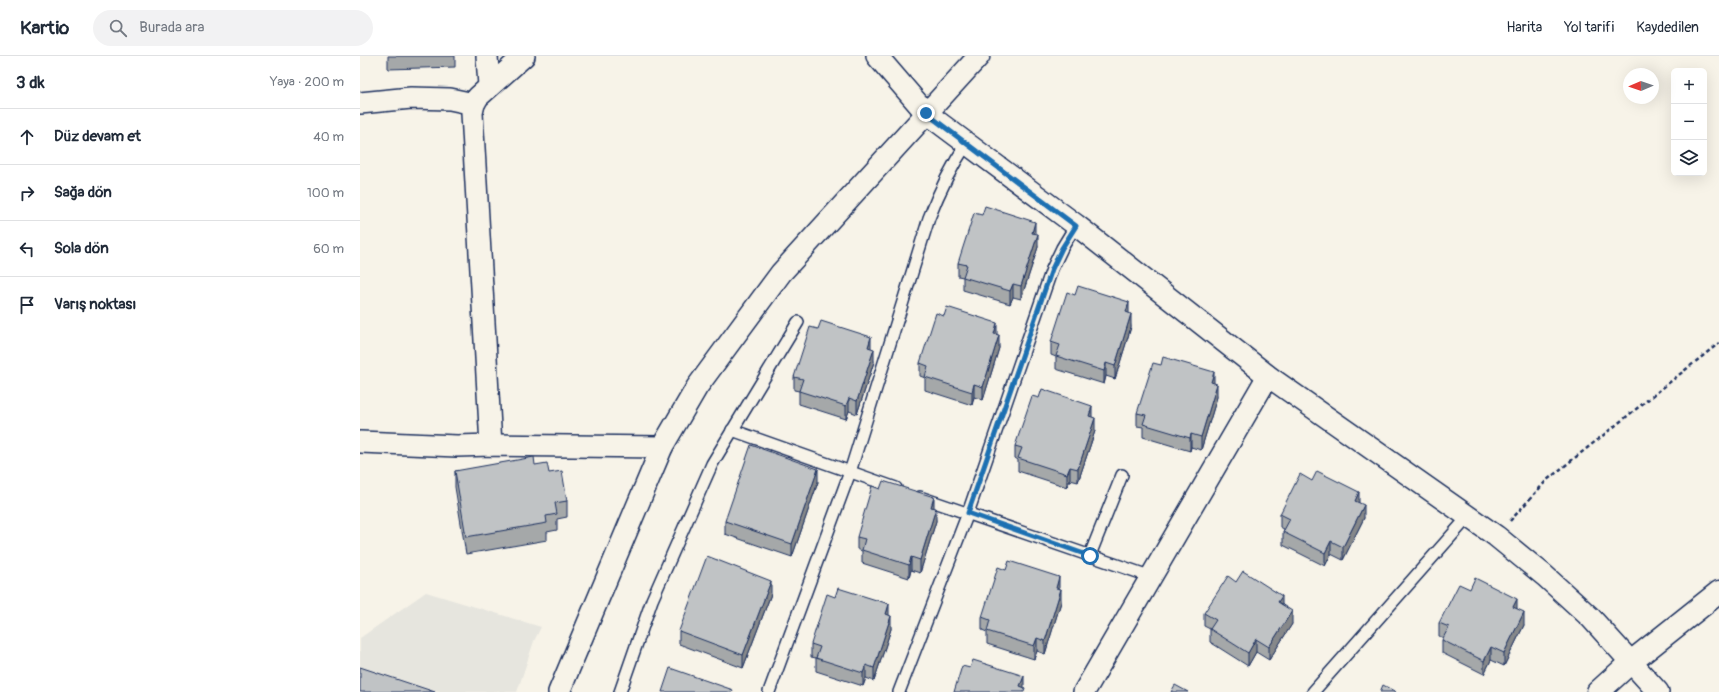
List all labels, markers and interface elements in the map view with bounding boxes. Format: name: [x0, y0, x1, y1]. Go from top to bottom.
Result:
search box: [93, 10, 373, 46]
text: Kartio: [20, 16, 69, 40]
icon: search: [107, 17, 129, 39]
text: Burada ara: [139, 18, 205, 37]
text: Harita: [1506, 19, 1542, 36]
text: Yol tarifi: [1564, 19, 1614, 36]
text: Kaydedilen: [1636, 19, 1699, 36]
north arrow: [1623, 68, 1659, 104]
map controls: [1671, 68, 1707, 176]
button: +: [1671, 68, 1707, 104]
text: 3 dk: [16, 72, 45, 93]
text: Yaya · 200 m: [270, 74, 344, 90]
route end: [917, 104, 935, 122]
button: −: [1671, 104, 1707, 140]
icon: ahead: [16, 126, 38, 148]
text: Düz devam et: [54, 127, 141, 146]
text: 40 m: [313, 129, 344, 145]
button: layers: [1671, 140, 1707, 176]
icon: right: [16, 182, 38, 204]
text: Sağa dön: [54, 183, 112, 202]
text: 100 m: [307, 185, 344, 201]
icon: left: [16, 238, 38, 260]
text: Sola dön: [54, 239, 109, 258]
text: 60 m: [313, 241, 344, 257]
icon: arrive: [16, 294, 38, 316]
text: Varış noktası: [54, 295, 136, 314]
route start: [1081, 547, 1099, 565]

